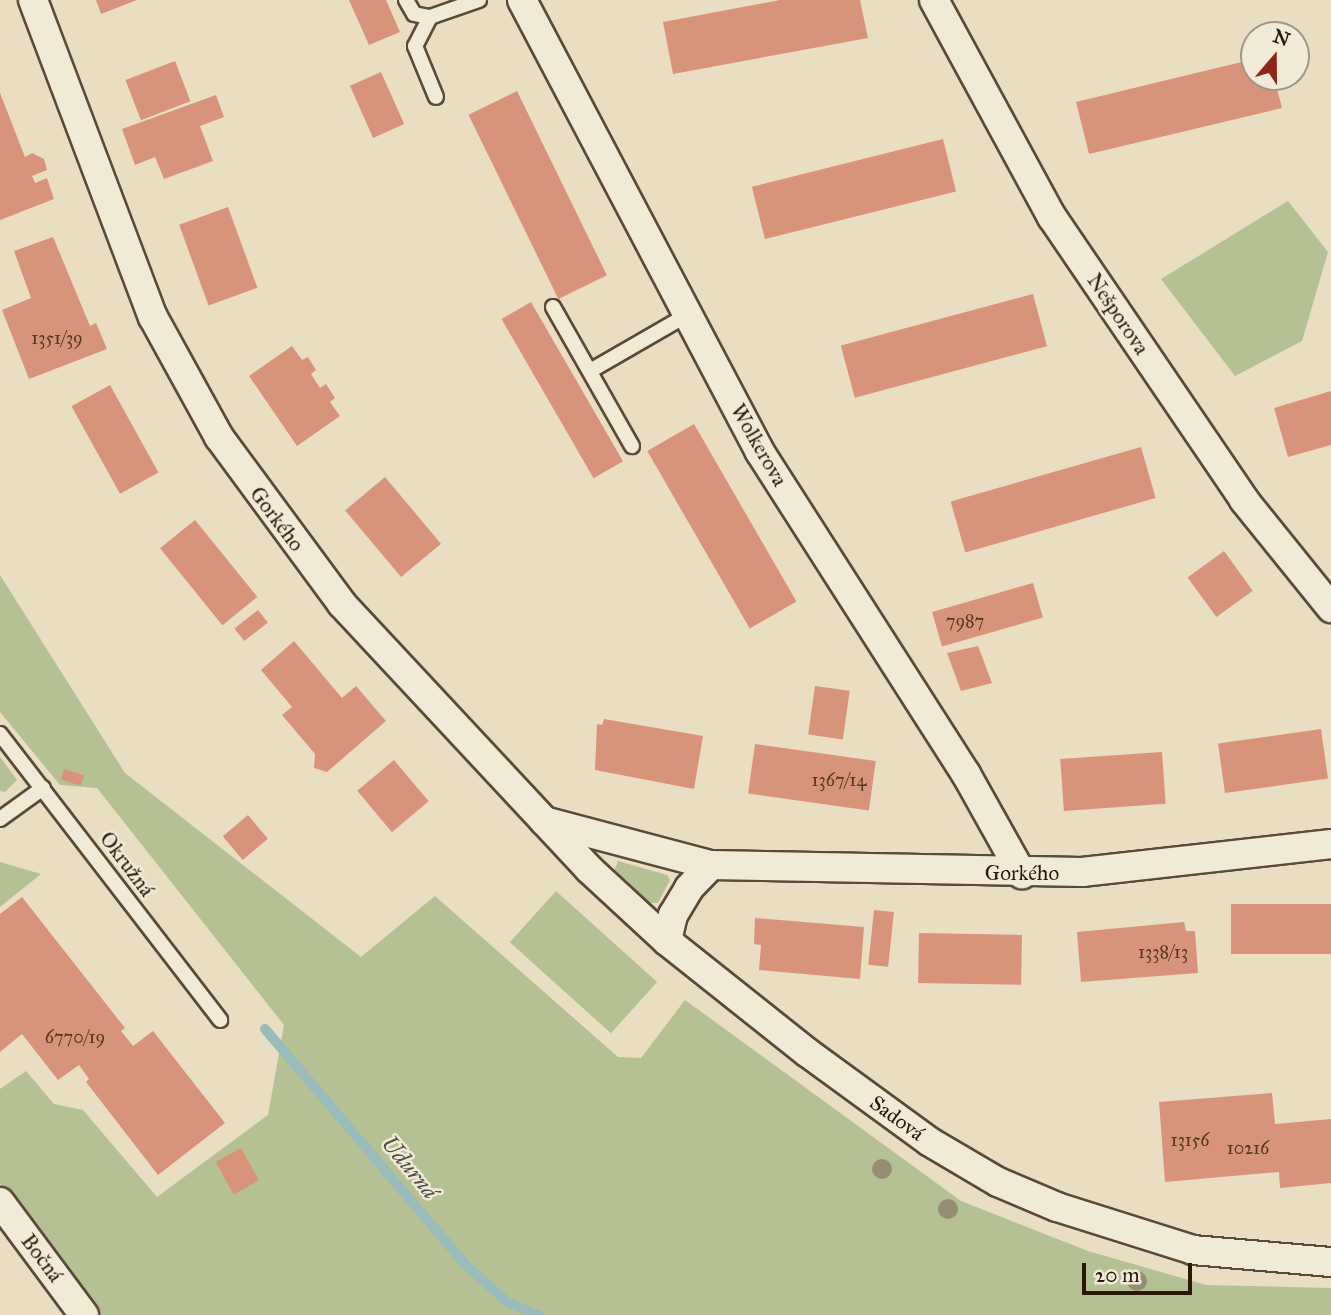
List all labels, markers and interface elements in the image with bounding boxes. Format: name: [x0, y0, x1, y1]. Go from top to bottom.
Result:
north arrow: [1240, 21, 1310, 91]
text: N: [1270, 24, 1293, 51]
street label: Nešporova: [1082, 269, 1154, 359]
house number: 1351/39: [31, 327, 83, 349]
street label: Wolkerova: [725, 399, 793, 491]
street label: Gorkého: [245, 482, 309, 556]
house number: 7987: [946, 610, 984, 632]
house number: 1367/14: [811, 769, 867, 791]
street label: Okružná: [94, 827, 160, 901]
street label: Gorkého: [985, 860, 1059, 886]
house number: 1338/13: [1138, 941, 1188, 963]
house number: 6770/19: [45, 1026, 105, 1048]
street label: Sadová: [865, 1090, 929, 1146]
house number: 13156: [1171, 1129, 1209, 1151]
water label: Udurná: [376, 1130, 444, 1204]
house number: 10216: [1227, 1137, 1269, 1159]
street label: Bočná: [16, 1229, 68, 1287]
scale bar: [1086, 1248, 1196, 1292]
text: 20 m: [1095, 1262, 1140, 1288]

